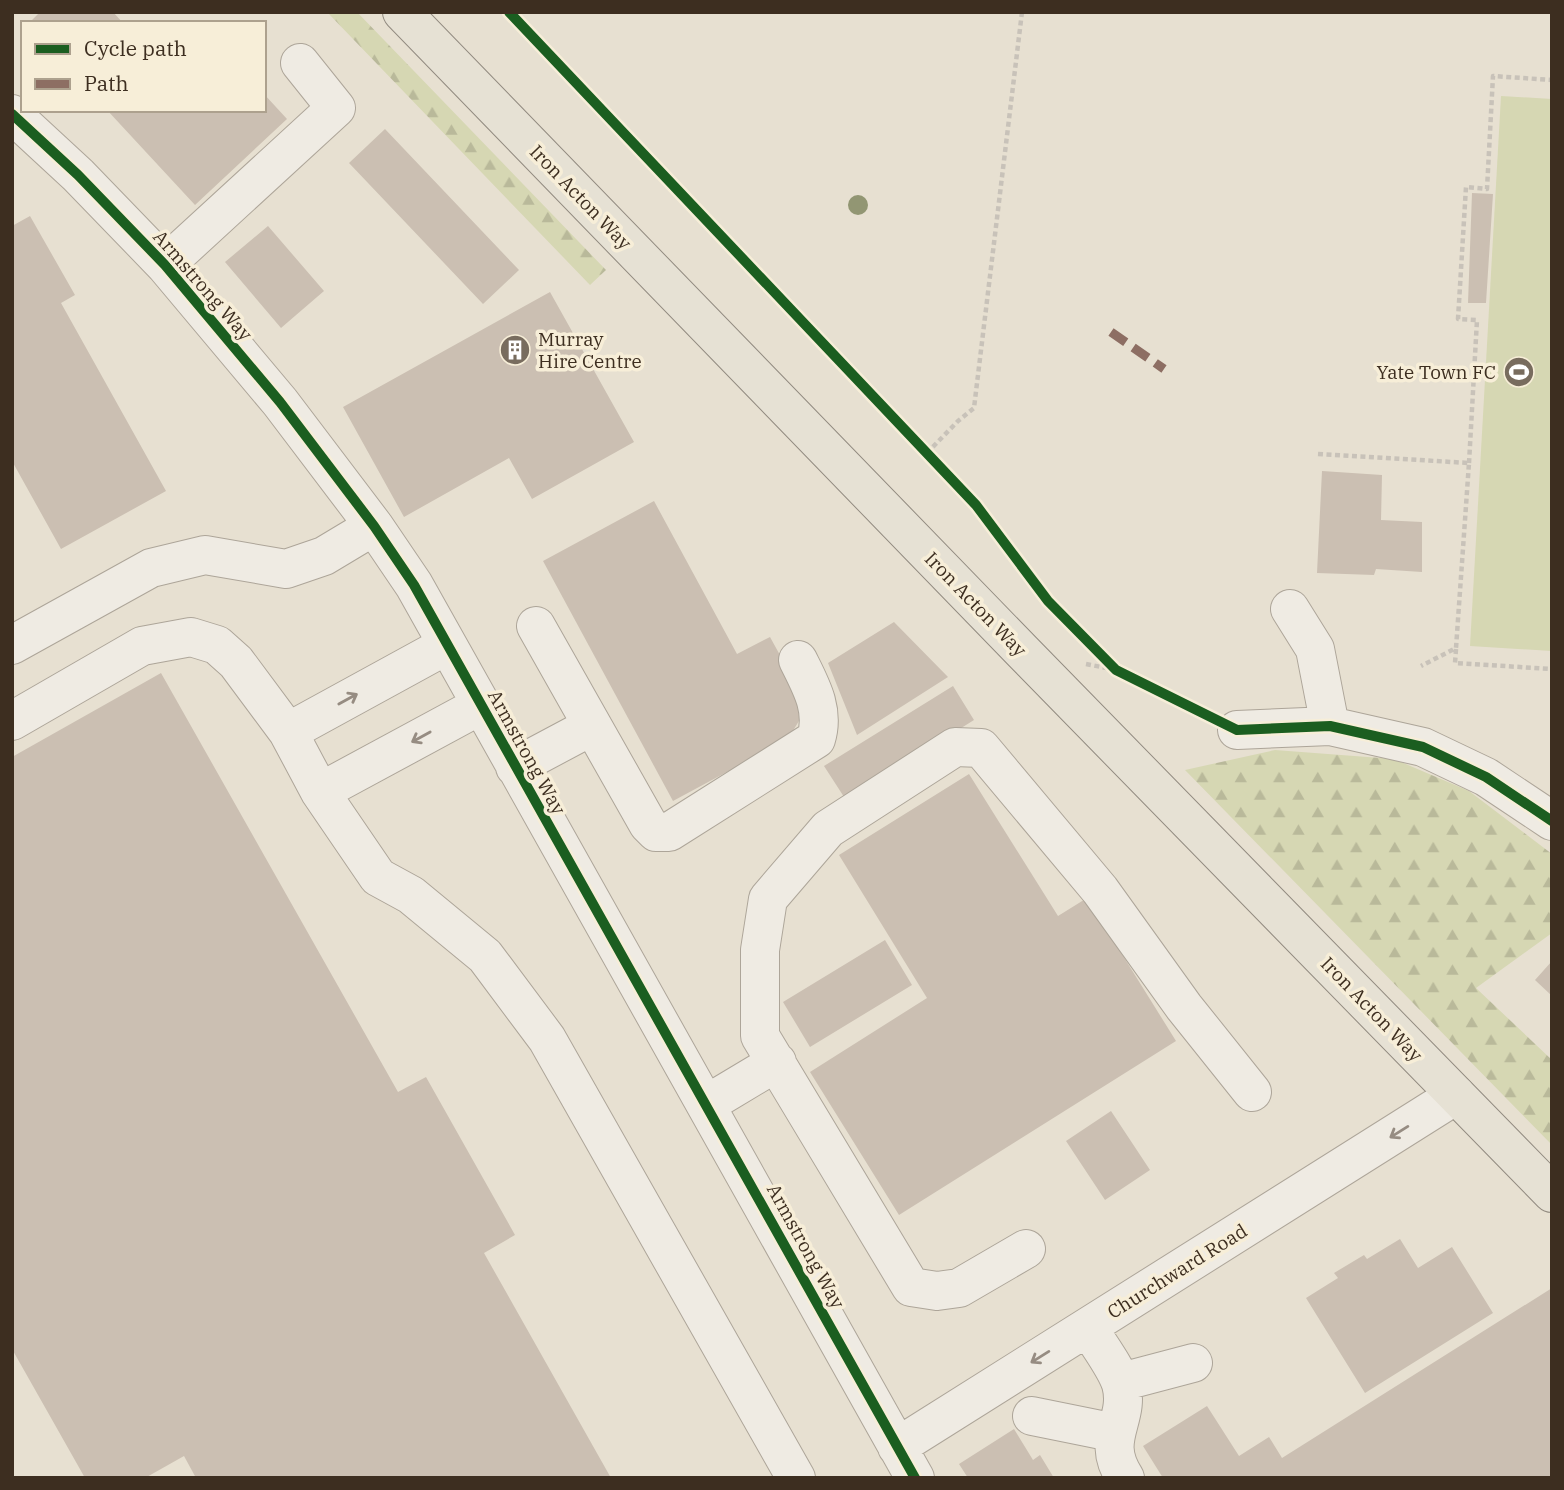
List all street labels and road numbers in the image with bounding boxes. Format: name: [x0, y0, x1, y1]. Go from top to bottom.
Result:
street label: Iron Acton Way: [525, 140, 638, 255]
street label: Armstrong Way: [148, 225, 258, 346]
street label: Iron Acton Way: [920, 547, 1033, 662]
street label: Armstrong Way: [483, 685, 572, 819]
street label: Iron Acton Way: [1316, 952, 1429, 1067]
street label: Armstrong Way: [762, 1179, 851, 1313]
street label: Churchward Road: [1103, 1218, 1251, 1324]

